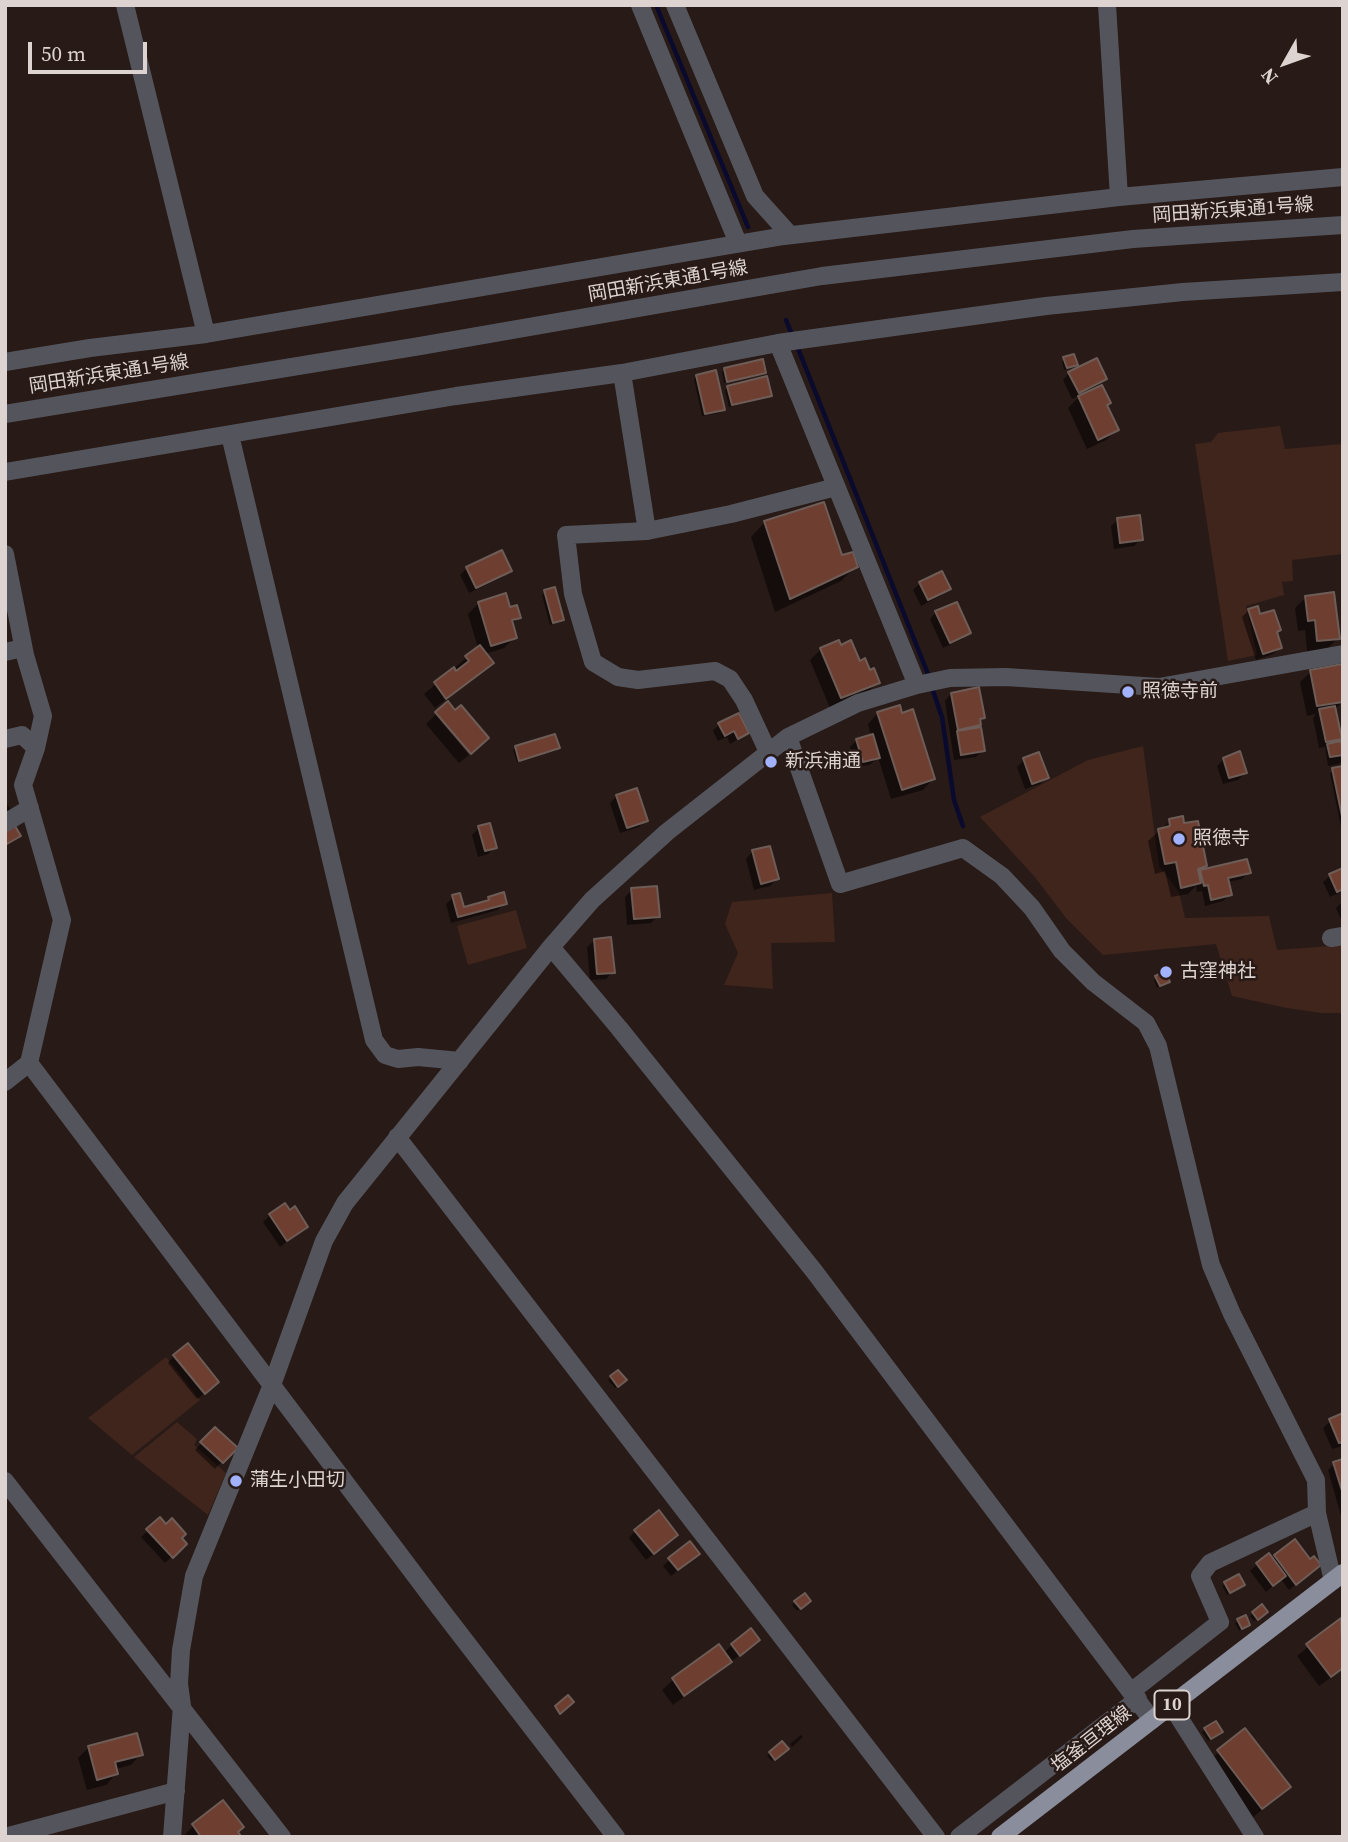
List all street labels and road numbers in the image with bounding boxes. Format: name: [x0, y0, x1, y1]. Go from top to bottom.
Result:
street label: 岡田新浜東通1号線: [1152, 194, 1314, 228]
street label: 岡田新浜東通1号線: [586, 257, 750, 307]
street label: 岡田新浜東通1号線: [27, 351, 191, 399]
road number: 10: [1154, 1690, 1190, 1720]
street label: 塩釜亘理線: [1048, 1702, 1136, 1778]

